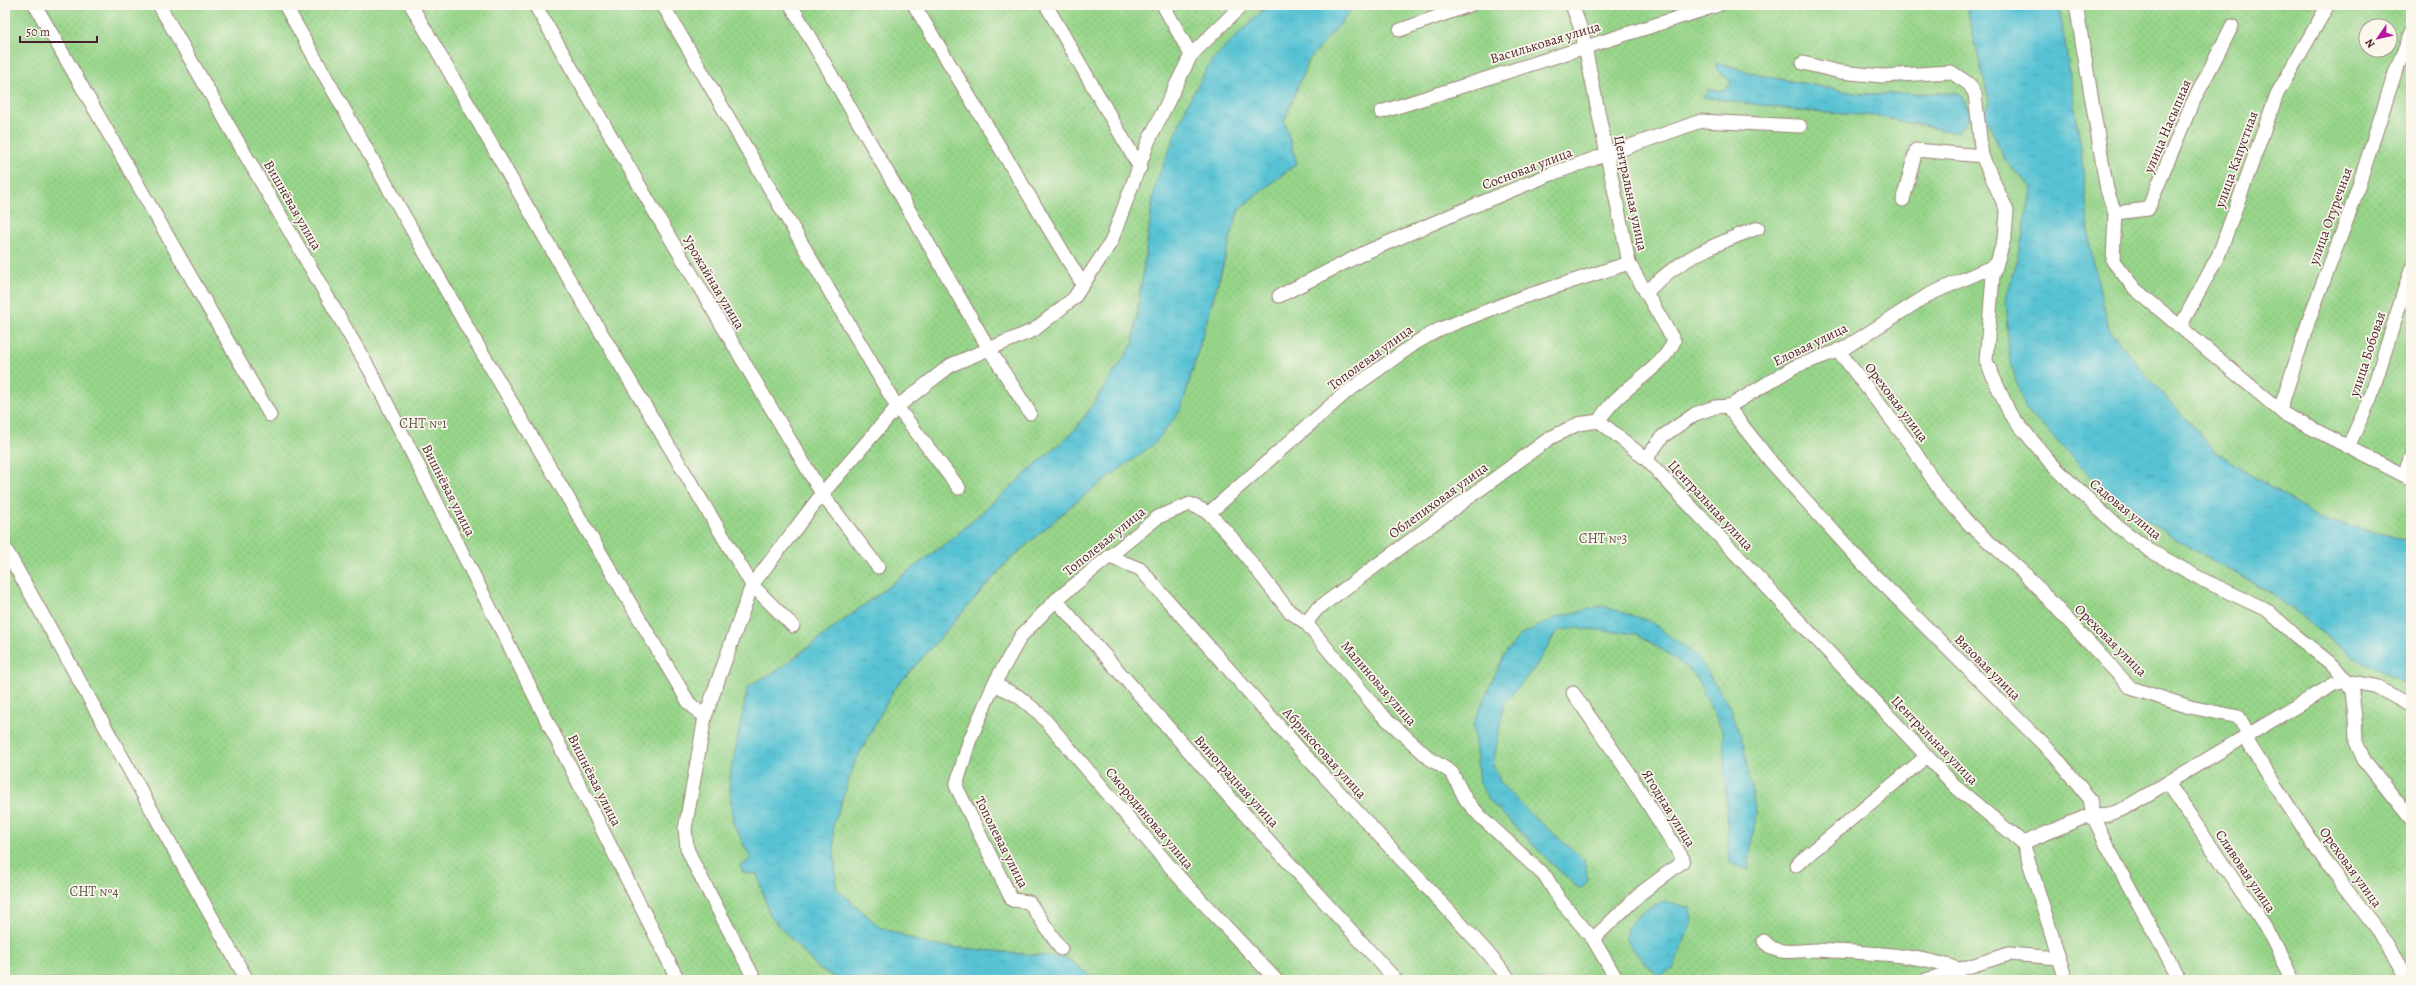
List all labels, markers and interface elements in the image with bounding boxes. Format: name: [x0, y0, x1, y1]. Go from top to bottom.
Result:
street label: Васильковая улица: [1488, 16, 1603, 68]
scale bar: [20, 18, 97, 44]
north arrow: [2358, 18, 2398, 58]
text: 50 m: [26, 24, 50, 40]
text: N: [2362, 36, 2379, 51]
street label: улица Насыпная: [2139, 76, 2196, 177]
street label: улица Капустная: [2210, 108, 2263, 211]
street label: Центральная улица: [1609, 134, 1652, 253]
street label: Сосновая улица: [1479, 142, 1576, 194]
street label: Вишнёвая улица: [259, 157, 326, 254]
street label: улица Огуречная: [2304, 165, 2357, 268]
street label: Урожайная улица: [678, 232, 749, 333]
street label: улица Бобовая: [2344, 309, 2390, 400]
street label: Еловая улица: [1770, 318, 1851, 371]
street label: Тополевая улица: [1324, 320, 1417, 395]
street label: Ореховая улица: [1860, 359, 1933, 446]
park label: СНТ №1: [399, 414, 447, 433]
street label: Вишнёвая улица: [417, 441, 480, 540]
street label: Центральная улица: [1664, 456, 1758, 555]
street label: Облепиховая улица: [1385, 458, 1492, 543]
street label: Садовая улица: [2086, 474, 2166, 545]
street label: Тополевая улица: [1059, 502, 1150, 580]
park label: СНТ №3: [1579, 529, 1627, 548]
street label: Ореховая улица: [2070, 600, 2151, 681]
street label: Вязовая улица: [1950, 630, 2025, 705]
street label: Малиновая улица: [1336, 637, 1421, 730]
street label: Центральная улица: [1887, 691, 1983, 790]
street label: Абрикосовая улица: [1278, 703, 1371, 803]
street label: Вишнёвая улица: [563, 731, 626, 830]
street label: Виноградная улица: [1190, 731, 1284, 832]
street label: Смородиновая улица: [1101, 763, 1198, 874]
street label: Ягодная улица: [1637, 766, 1700, 851]
street label: Тополевая улица: [970, 793, 1033, 892]
street label: Ореховая улица: [2315, 823, 2387, 912]
street label: Сливовая улица: [2211, 826, 2281, 917]
park label: СНТ №4: [69, 882, 119, 901]

